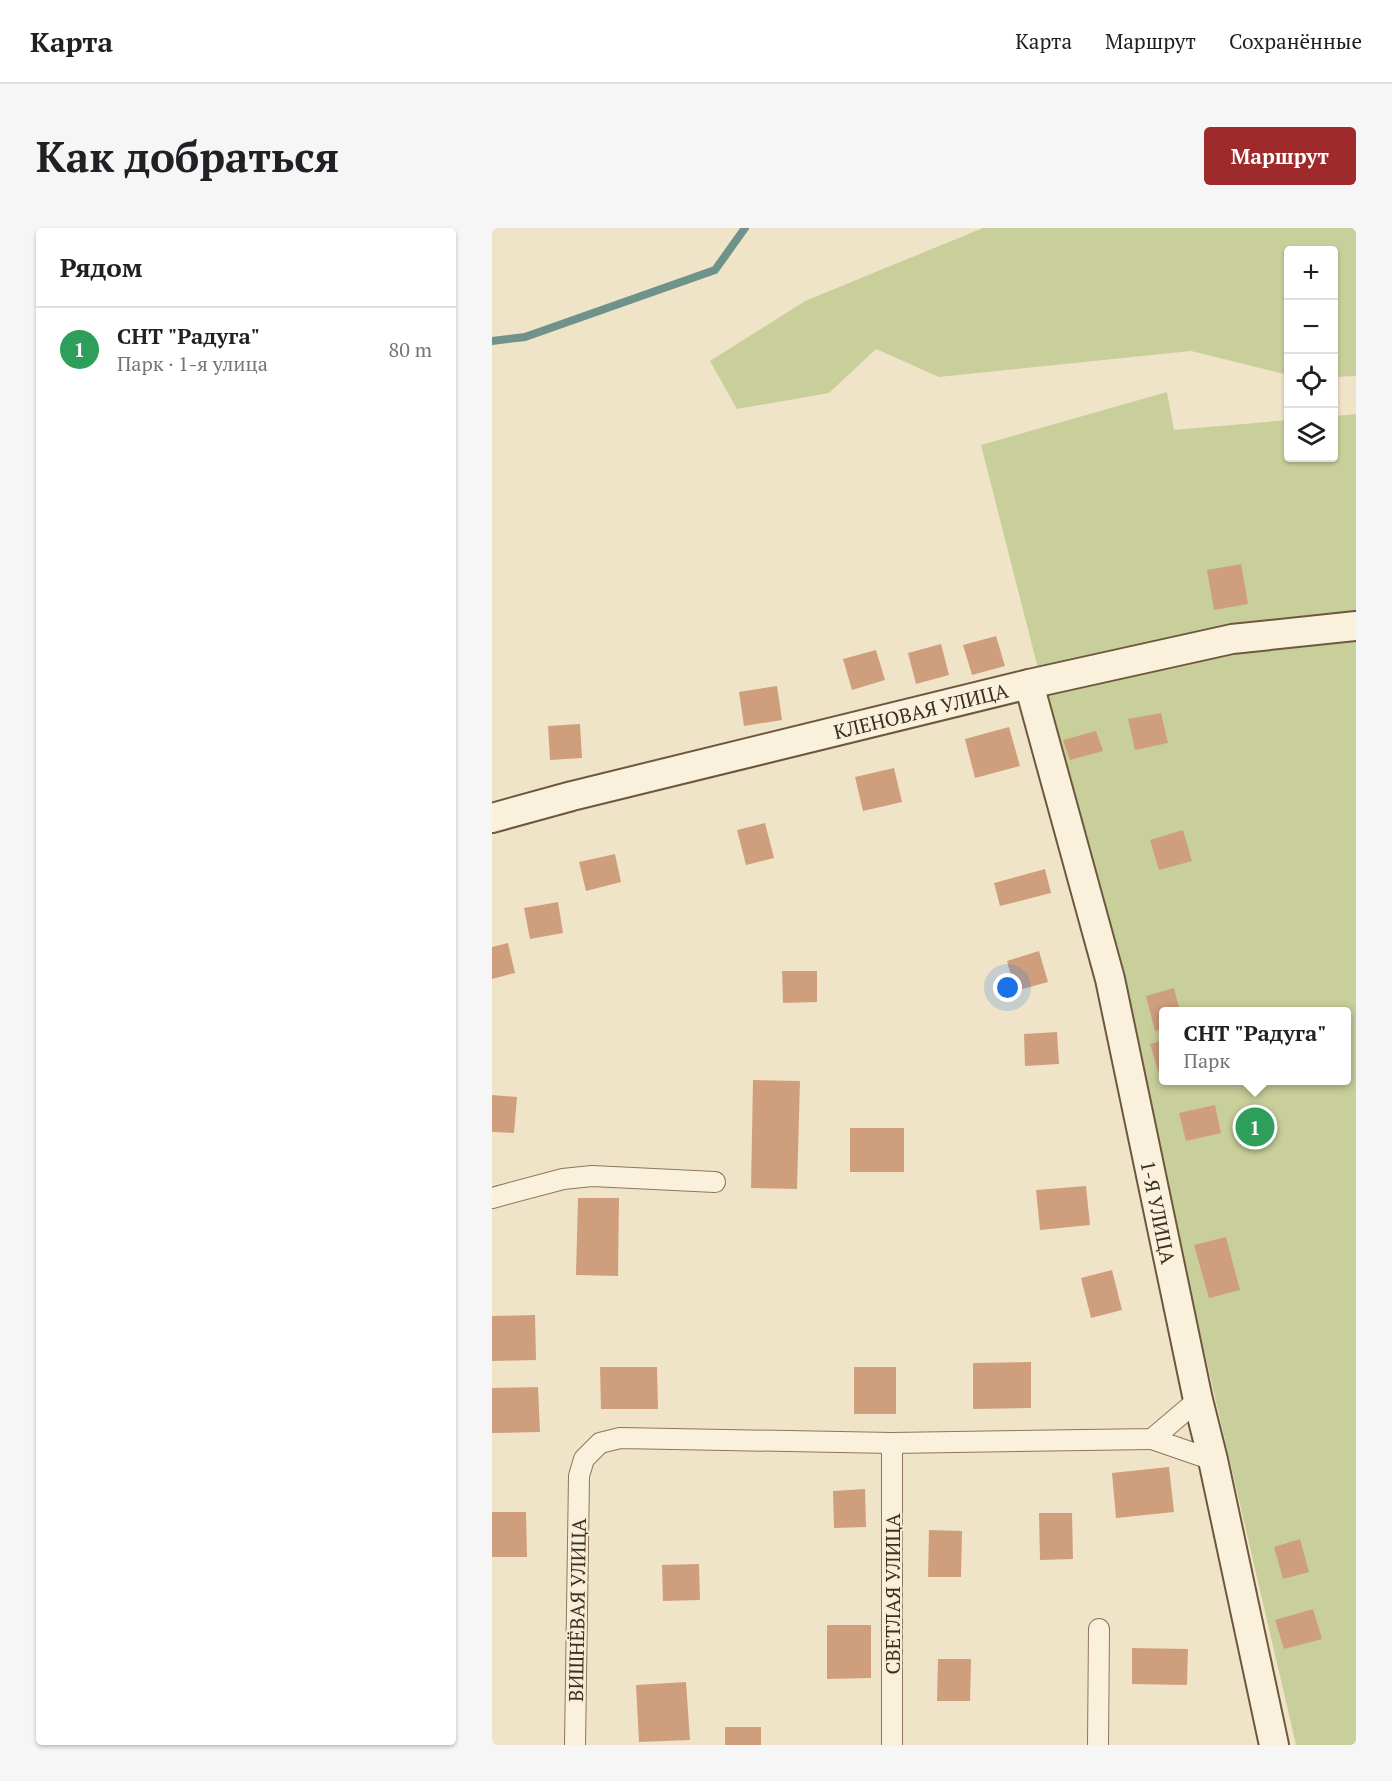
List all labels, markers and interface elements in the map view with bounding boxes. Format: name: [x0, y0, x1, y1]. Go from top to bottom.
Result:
text: Карта: [30, 23, 113, 60]
text: Карта: [1015, 27, 1072, 55]
text: Маршрут: [1105, 27, 1196, 55]
text: Сохранённые: [1229, 27, 1362, 55]
button: Маршрут: [1204, 127, 1356, 185]
text: Как добраться: [36, 128, 339, 184]
map controls: [1284, 246, 1338, 462]
button: +: [1284, 246, 1338, 300]
text: Рядом: [60, 250, 143, 284]
button: −: [1284, 300, 1338, 354]
text: СНТ "Радуга": [117, 321, 260, 350]
text: 1: [74, 336, 85, 363]
text: 80 m: [389, 336, 432, 363]
text: Парк · 1-я улица: [117, 350, 268, 377]
button: locate: [1284, 354, 1338, 408]
button: layers: [1284, 408, 1338, 462]
street label: КЛЕНОВАЯ УЛИЦА: [831, 676, 1011, 745]
your location: [993, 973, 1022, 1002]
popup: [1159, 1007, 1351, 1085]
text: СНТ "Радуга": [1184, 1018, 1326, 1047]
text: Парк: [1184, 1047, 1230, 1074]
pin: 1: [1236, 1104, 1275, 1150]
street label: 1-Я УЛИЦА: [1135, 1158, 1183, 1267]
street label: СВЕТЛАЯ УЛИЦА: [879, 1513, 906, 1675]
street label: ВИШНЁВАЯ УЛИЦА: [562, 1518, 592, 1702]

